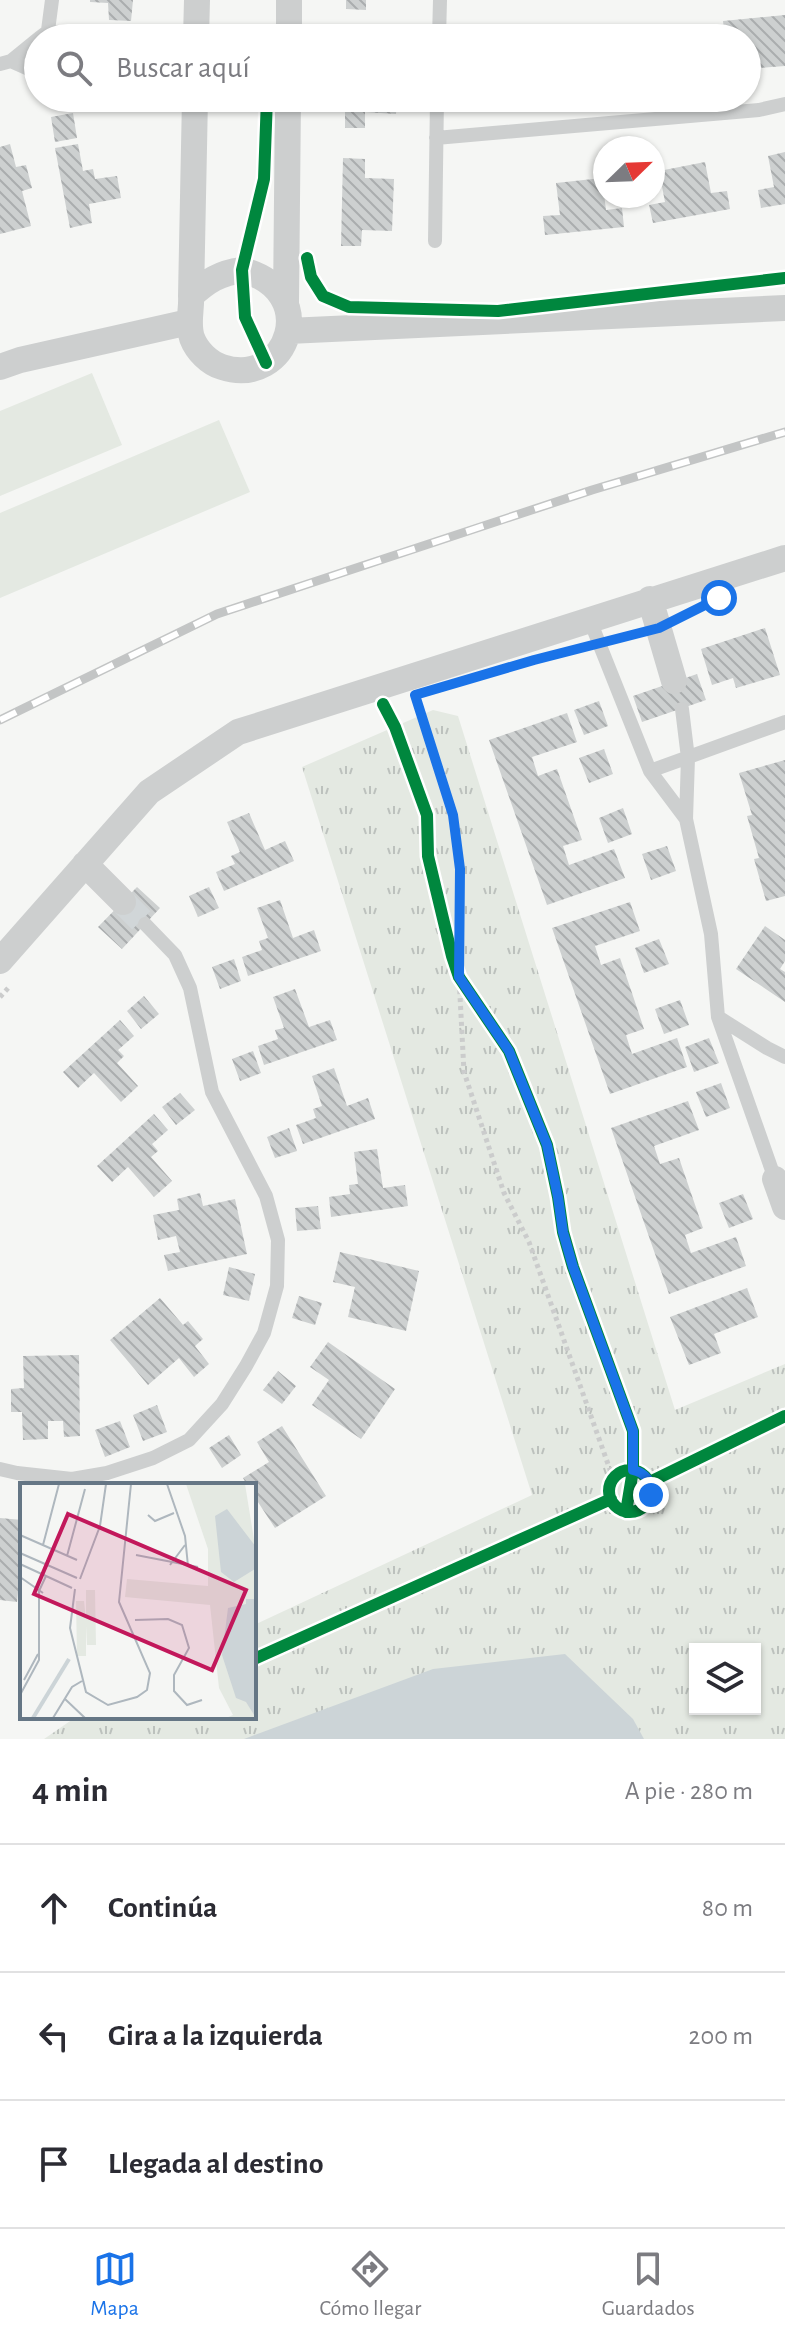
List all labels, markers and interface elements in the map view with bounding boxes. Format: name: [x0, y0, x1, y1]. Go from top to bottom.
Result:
search box: [24, 24, 761, 112]
icon: search: [52, 46, 96, 90]
text: Buscar aquí: [116, 53, 250, 83]
north arrow: [593, 136, 665, 208]
route start: [701, 580, 737, 616]
route end: [633, 1477, 669, 1513]
inset map: [20, 1483, 256, 1719]
map controls: [689, 1643, 761, 1715]
button: layers: [689, 1643, 761, 1715]
text: 4 min: [32, 1774, 109, 1808]
text: A pie · 280 m: [625, 1778, 753, 1804]
icon: ahead: [32, 1886, 76, 1930]
text: Continúa: [108, 1893, 217, 1923]
text: 80 m: [702, 1895, 753, 1921]
icon: left: [32, 2014, 76, 2058]
text: Gira a la izquierda: [108, 2021, 323, 2051]
text: 200 m: [689, 2023, 753, 2049]
icon: arrive: [32, 2142, 76, 2186]
text: Llegada al destino: [108, 2149, 324, 2179]
tab: Mapa: [90, 2247, 139, 2321]
tab: Cómo llegar: [319, 2247, 421, 2321]
tab: Guardados: [602, 2247, 695, 2321]

